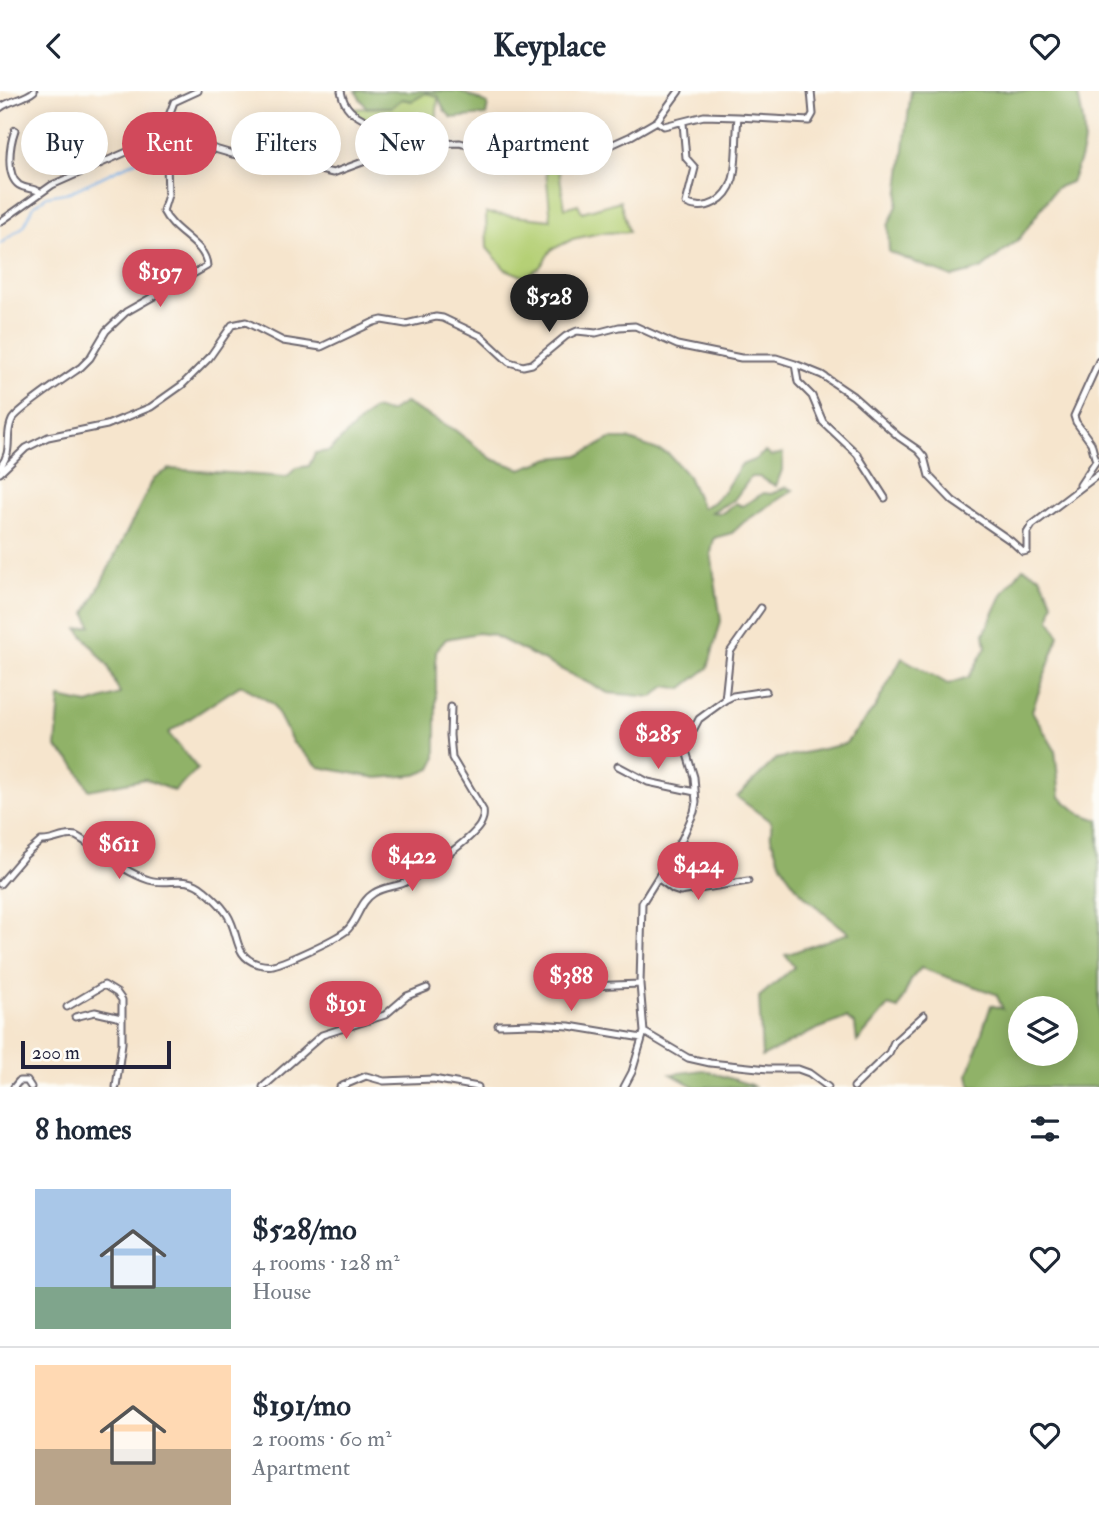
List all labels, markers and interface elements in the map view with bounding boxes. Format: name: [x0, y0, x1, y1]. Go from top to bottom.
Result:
text: Keyplace: [493, 26, 606, 66]
icon: back: [35, 27, 73, 65]
icon: heart: [1026, 27, 1064, 65]
chip: Buy: [21, 112, 108, 175]
chip: Rent: [122, 112, 217, 175]
chip: Filters: [231, 112, 341, 175]
chip: New: [355, 112, 449, 175]
chip: Apartment: [463, 112, 613, 175]
pin: $197: [119, 249, 201, 309]
text: $197: [138, 257, 182, 286]
pin: $528: [508, 275, 590, 334]
text: $528: [526, 282, 572, 311]
pin: $285: [617, 711, 699, 771]
text: $285: [635, 719, 681, 748]
pin: $611: [78, 821, 160, 881]
text: $611: [99, 829, 139, 858]
pin: $422: [371, 833, 453, 893]
text: $422: [388, 841, 436, 870]
pin: $424: [657, 843, 739, 902]
text: $424: [673, 850, 723, 879]
pin: $388: [530, 953, 612, 1013]
text: $388: [549, 961, 593, 990]
pin: $191: [305, 981, 387, 1041]
text: $191: [325, 989, 367, 1018]
map controls: [1008, 996, 1078, 1066]
button: layers: [1008, 996, 1078, 1066]
scale bar: [21, 1038, 172, 1070]
text: 200 m: [32, 1041, 80, 1065]
icon: filters: [1026, 1110, 1064, 1148]
text: 8 homes: [35, 1111, 132, 1148]
text: $528/mo: [252, 1211, 357, 1248]
icon: home: [91, 1217, 175, 1301]
icon: heart: [1026, 1240, 1064, 1278]
text: 4 rooms · 128 m²: [252, 1248, 400, 1277]
text: House: [252, 1277, 311, 1306]
text: $191/mo: [252, 1387, 351, 1424]
icon: home: [91, 1393, 175, 1477]
icon: heart: [1026, 1416, 1064, 1454]
text: 2 rooms · 60 m²: [252, 1424, 392, 1453]
text: Apartment: [252, 1453, 350, 1482]

